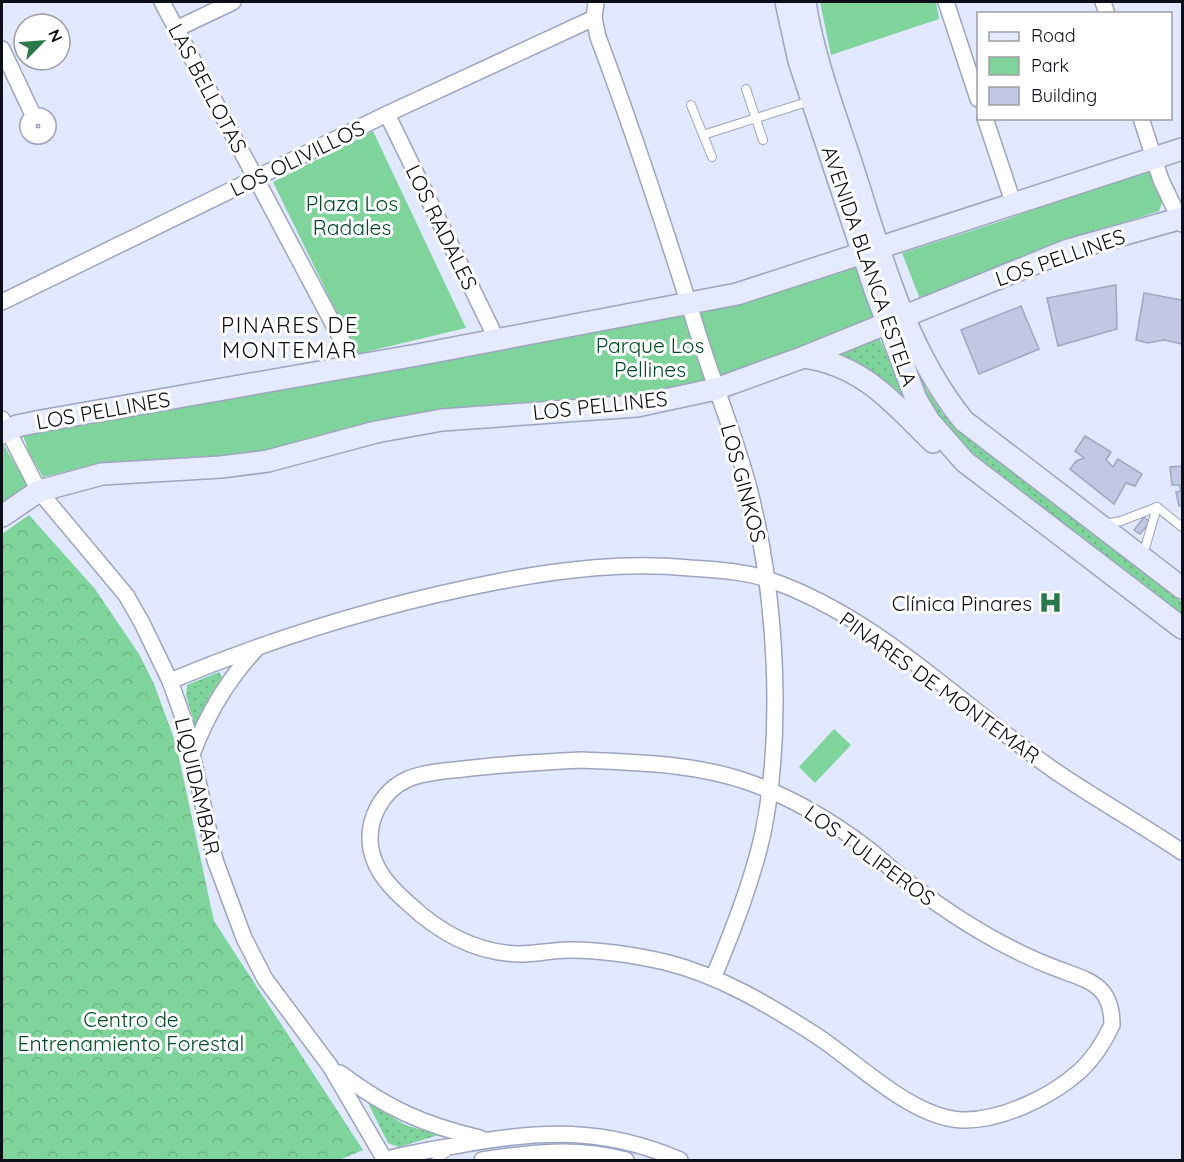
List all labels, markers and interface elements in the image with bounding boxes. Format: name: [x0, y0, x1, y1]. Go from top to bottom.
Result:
north arrow: [12, 12, 72, 72]
legend: [977, 12, 1172, 120]
street label: LAS BELLOTAS: [163, 19, 253, 157]
text: Road: [1031, 24, 1076, 47]
text: N: [44, 26, 67, 45]
text: Park: [1031, 54, 1069, 77]
text: Building: [1031, 84, 1097, 107]
street label: LOS OLIVILLOS: [226, 114, 368, 202]
street label: AVENIDA BLANCA ESTELA: [817, 143, 923, 389]
street label: LOS RADALES: [401, 160, 483, 294]
park label: Plaza Los Radales: [306, 190, 398, 240]
street label: LOS PELLINES: [992, 223, 1128, 291]
district label: PINARES DE MONTEMAR: [221, 311, 359, 364]
park label: Parque Los Pellines: [596, 332, 704, 382]
street label: LOS PELLINES: [34, 385, 172, 435]
street label: LOS PELLINES: [531, 385, 669, 425]
street label: LOS GINKOS: [716, 421, 772, 545]
place label: Clínica Pinares: [892, 590, 1032, 616]
hospital icon: Clínica Pinares: [1037, 590, 1063, 616]
street label: PINARES DE MONTEMAR: [835, 606, 1045, 768]
street label: LIQUIDAMBAR: [170, 715, 226, 857]
street label: LOS TULIPEROS: [800, 799, 940, 911]
park label: Centro de Entrenamiento Forestal: [18, 1006, 244, 1056]

